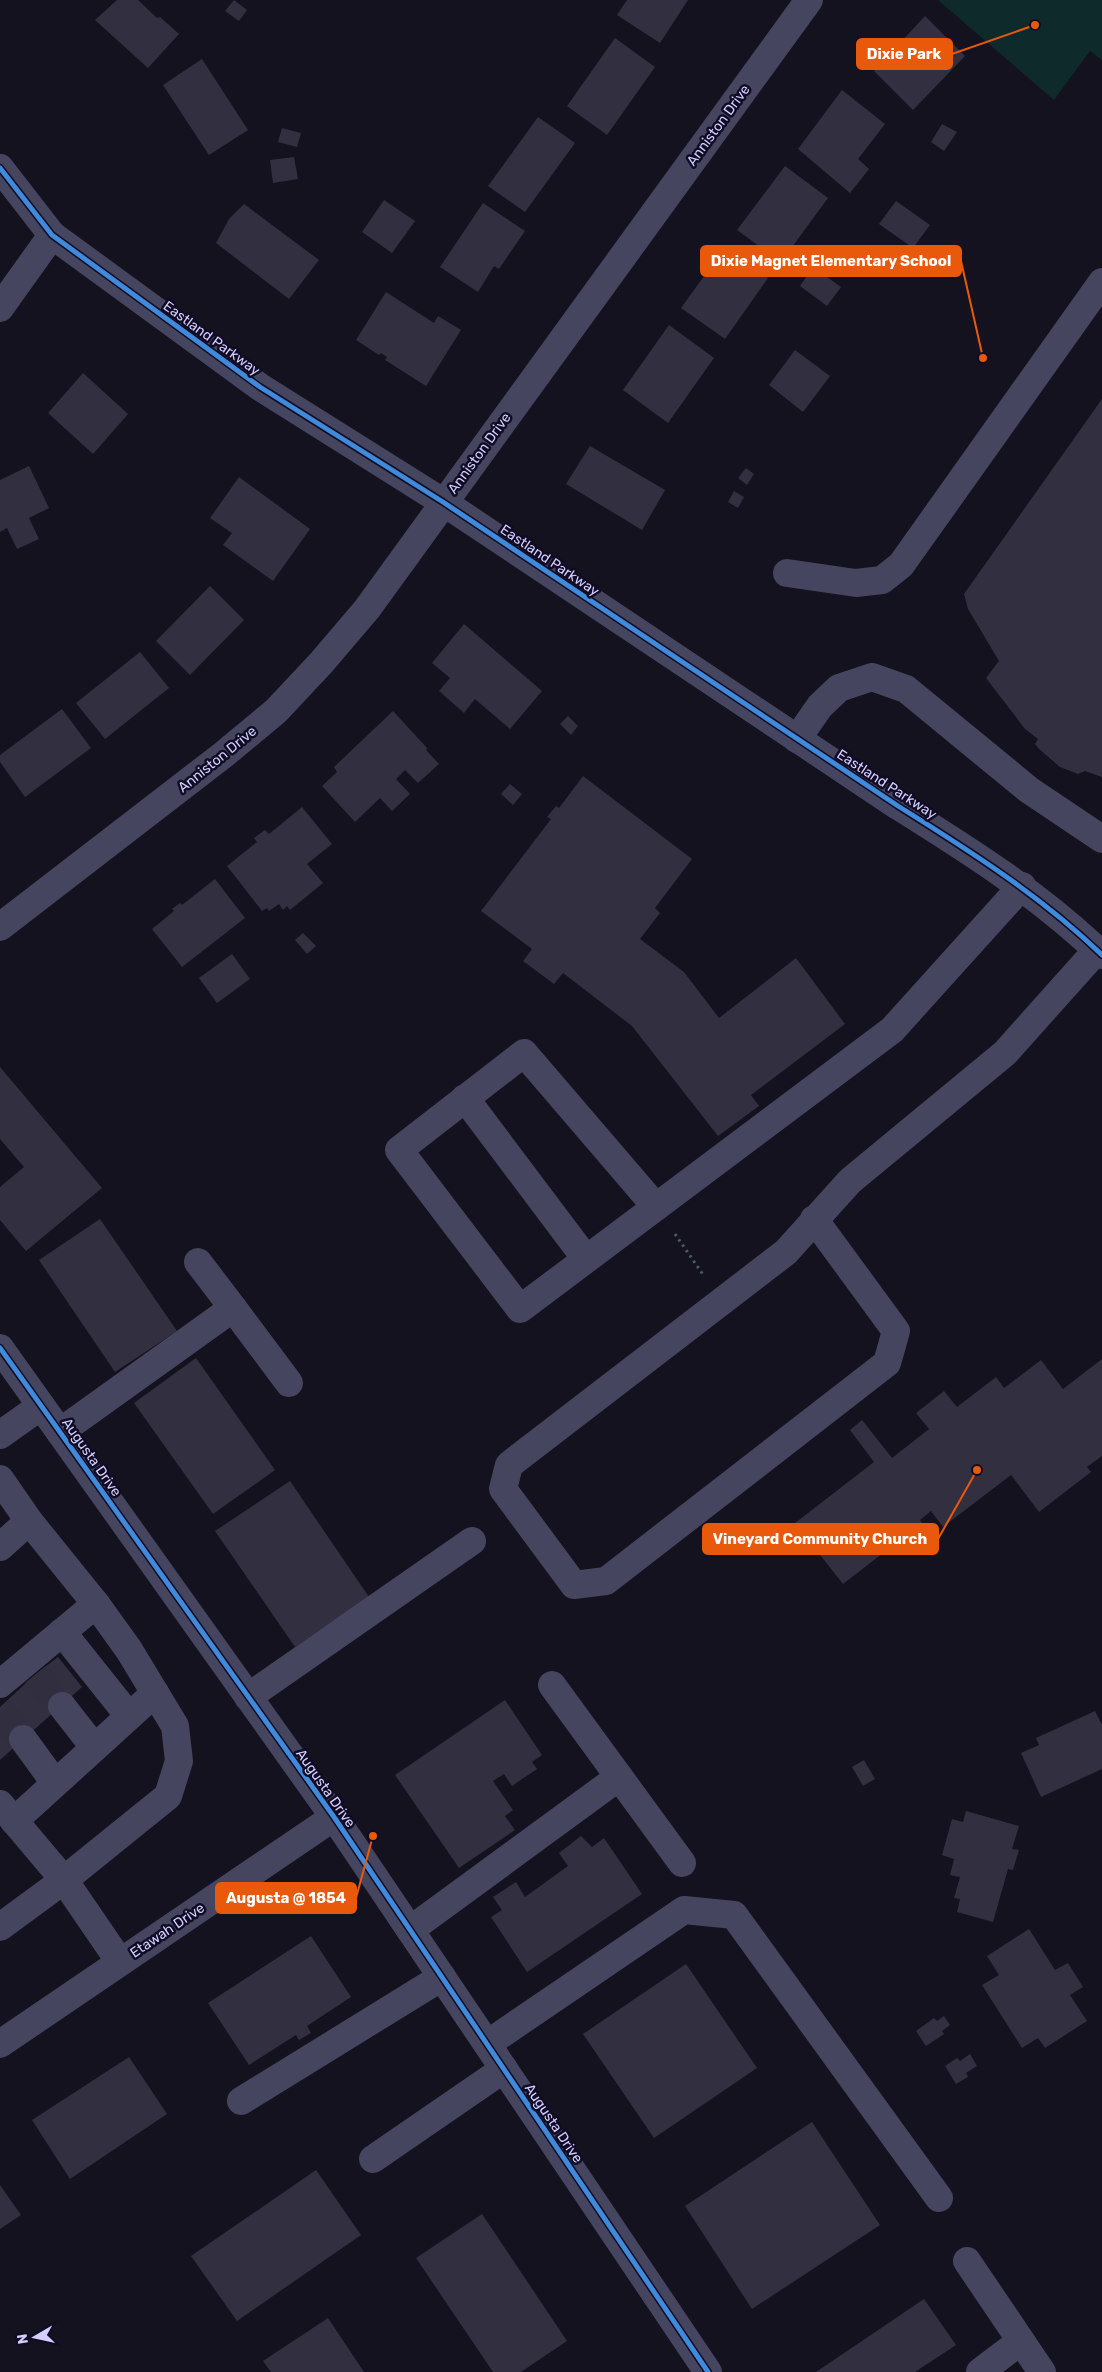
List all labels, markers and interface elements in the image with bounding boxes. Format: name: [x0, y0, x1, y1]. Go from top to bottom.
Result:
callout: Dixie Park: [857, 39, 952, 69]
text: Dixie Park: [867, 45, 942, 63]
street label: Anniston Drive: [683, 81, 754, 169]
callout: Dixie Magnet Elementary School: [701, 246, 961, 276]
text: Dixie Magnet Elementary School: [711, 252, 951, 270]
street label: Eastland Parkway: [160, 298, 264, 379]
street label: Anniston Drive: [444, 409, 515, 497]
street label: Eastland Parkway: [497, 521, 603, 600]
street label: Anniston Drive: [175, 722, 260, 796]
street label: Eastland Parkway: [834, 746, 940, 823]
street label: Augusta Drive: [58, 1415, 125, 1500]
callout: Vineyard Community Church: [703, 1524, 938, 1554]
text: Vineyard Community Church: [713, 1530, 927, 1548]
street label: Augusta Drive: [292, 1746, 359, 1831]
callout: Augusta @ 1854: [216, 1883, 356, 1913]
text: Augusta @ 1854: [226, 1889, 346, 1907]
street label: Etawah Drive: [127, 1899, 208, 1961]
street label: Augusta Drive: [521, 2080, 586, 2166]
north arrow: [10, 2312, 60, 2362]
text: N: [13, 2333, 32, 2345]

